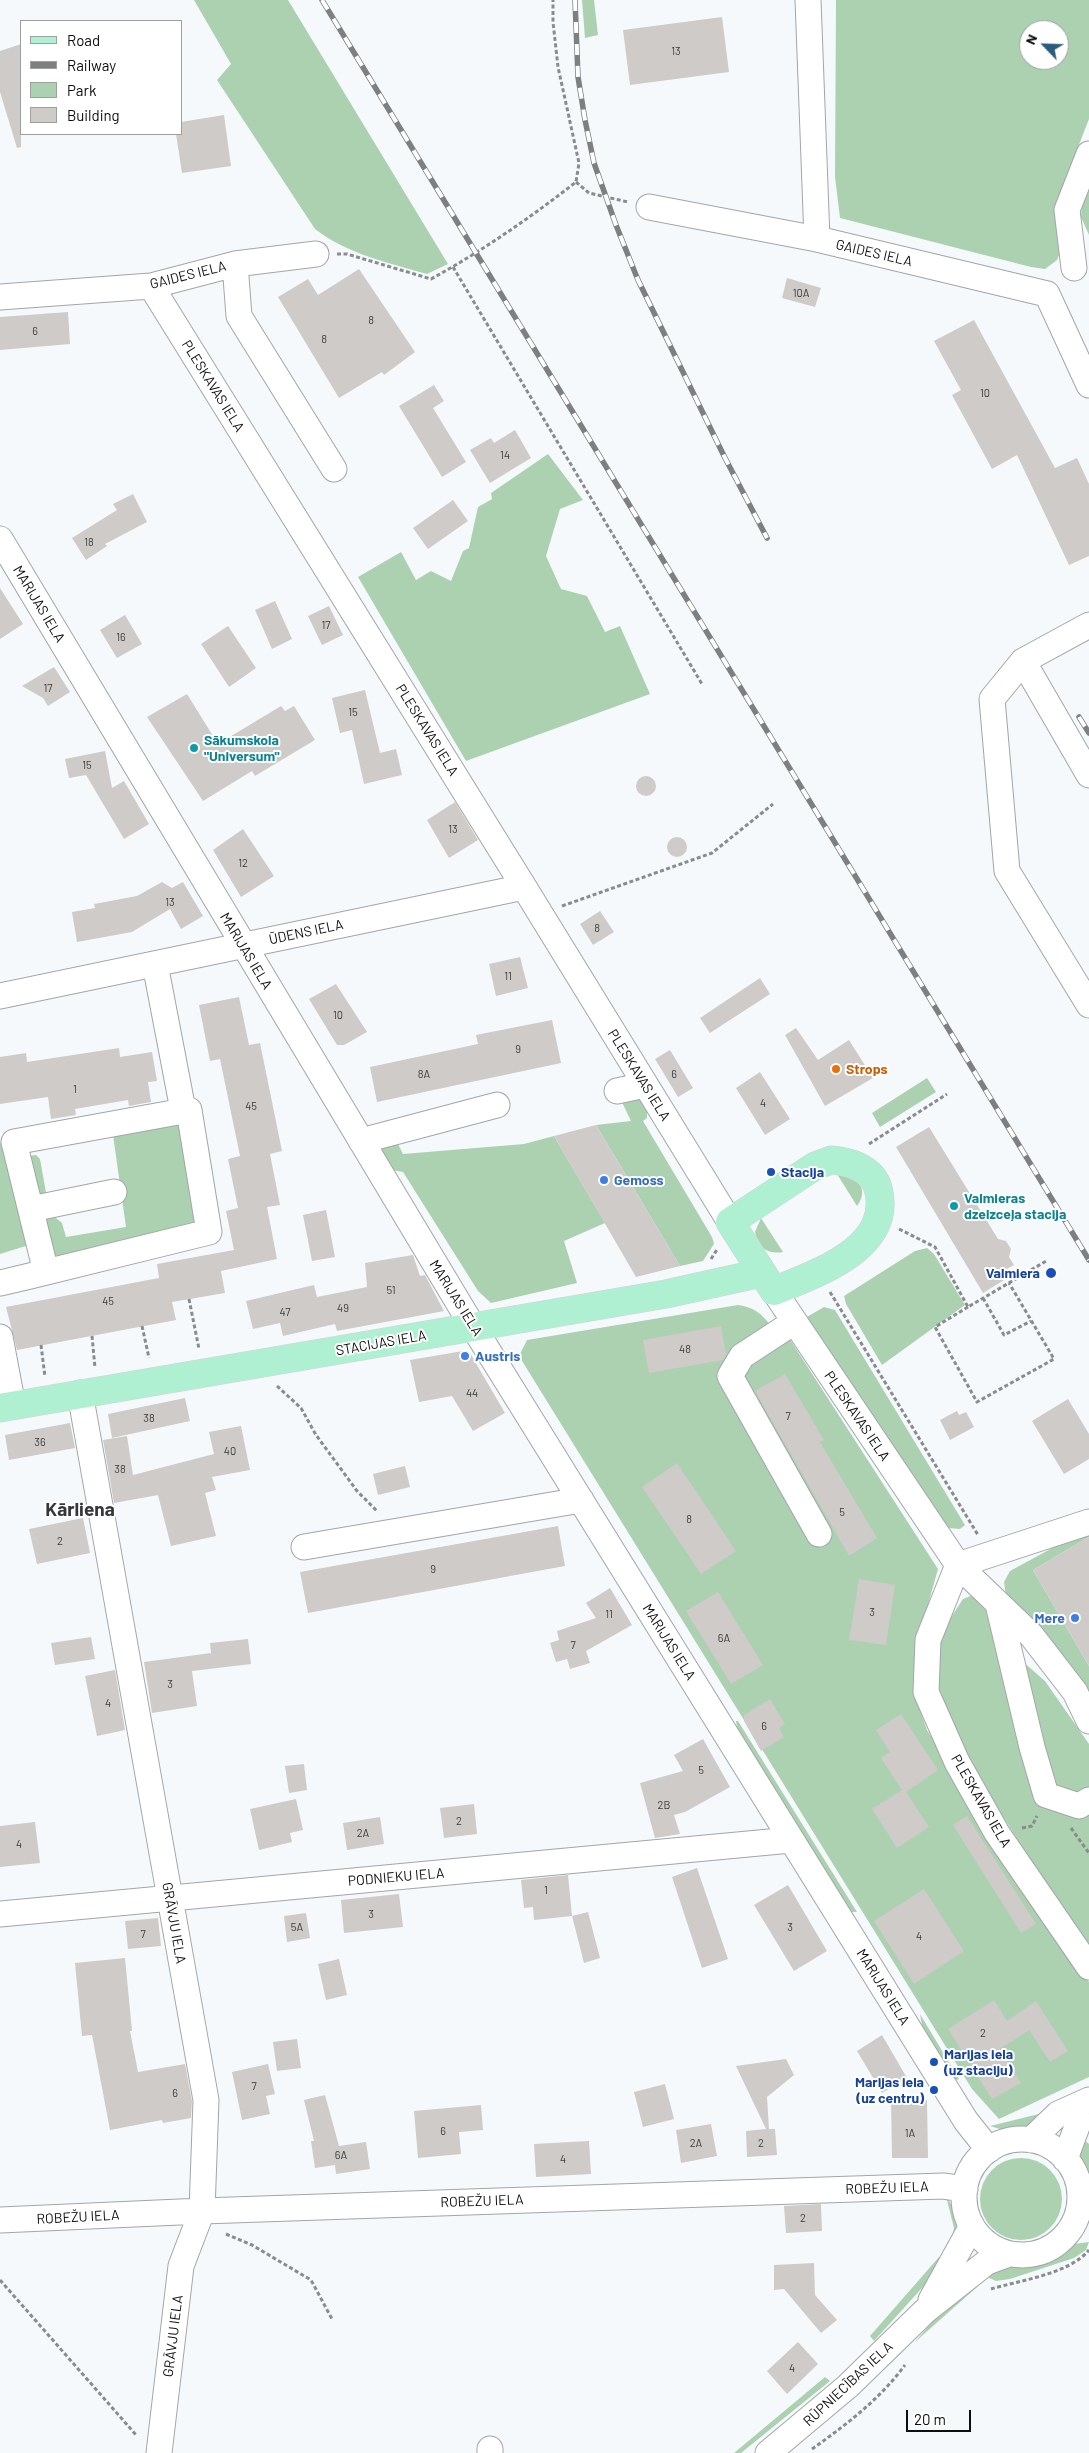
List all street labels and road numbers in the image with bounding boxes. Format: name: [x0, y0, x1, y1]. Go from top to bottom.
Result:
street label: GAIDES IELA: [834, 236, 914, 270]
street label: GAIDES IELA: [148, 257, 228, 293]
street label: PLESKAVAS IELA: [178, 337, 248, 435]
street label: MARIJAS IELA: [9, 562, 69, 646]
street label: PLESKAVAS IELA: [392, 681, 462, 779]
street label: MARIJAS IELA: [216, 909, 276, 993]
street label: ŪDENS IELA: [267, 916, 345, 948]
street label: PLESKAVAS IELA: [604, 1026, 674, 1124]
street label: MARIJAS IELA: [426, 1257, 486, 1339]
street label: STACIJAS IELA: [334, 1327, 428, 1359]
street label: PLESKAVAS IELA: [821, 1368, 893, 1464]
street label: MARIJAS IELA: [639, 1601, 699, 1683]
street label: PLESKAVAS IELA: [948, 1751, 1014, 1851]
street label: PODNIEKU IELA: [347, 1864, 445, 1890]
street label: GRĀVJU IELA: [159, 1881, 189, 1965]
street label: MARIJAS IELA: [853, 1946, 913, 2028]
street label: ROBEŽU IELA: [845, 2178, 929, 2198]
street label: ROBEŽU IELA: [440, 2191, 524, 2211]
street label: ROBEŽU IELA: [36, 2206, 120, 2228]
street label: GRĀVJU IELA: [160, 2294, 186, 2378]
street label: RŪPNIECĪBAS IELA: [800, 2338, 896, 2430]

